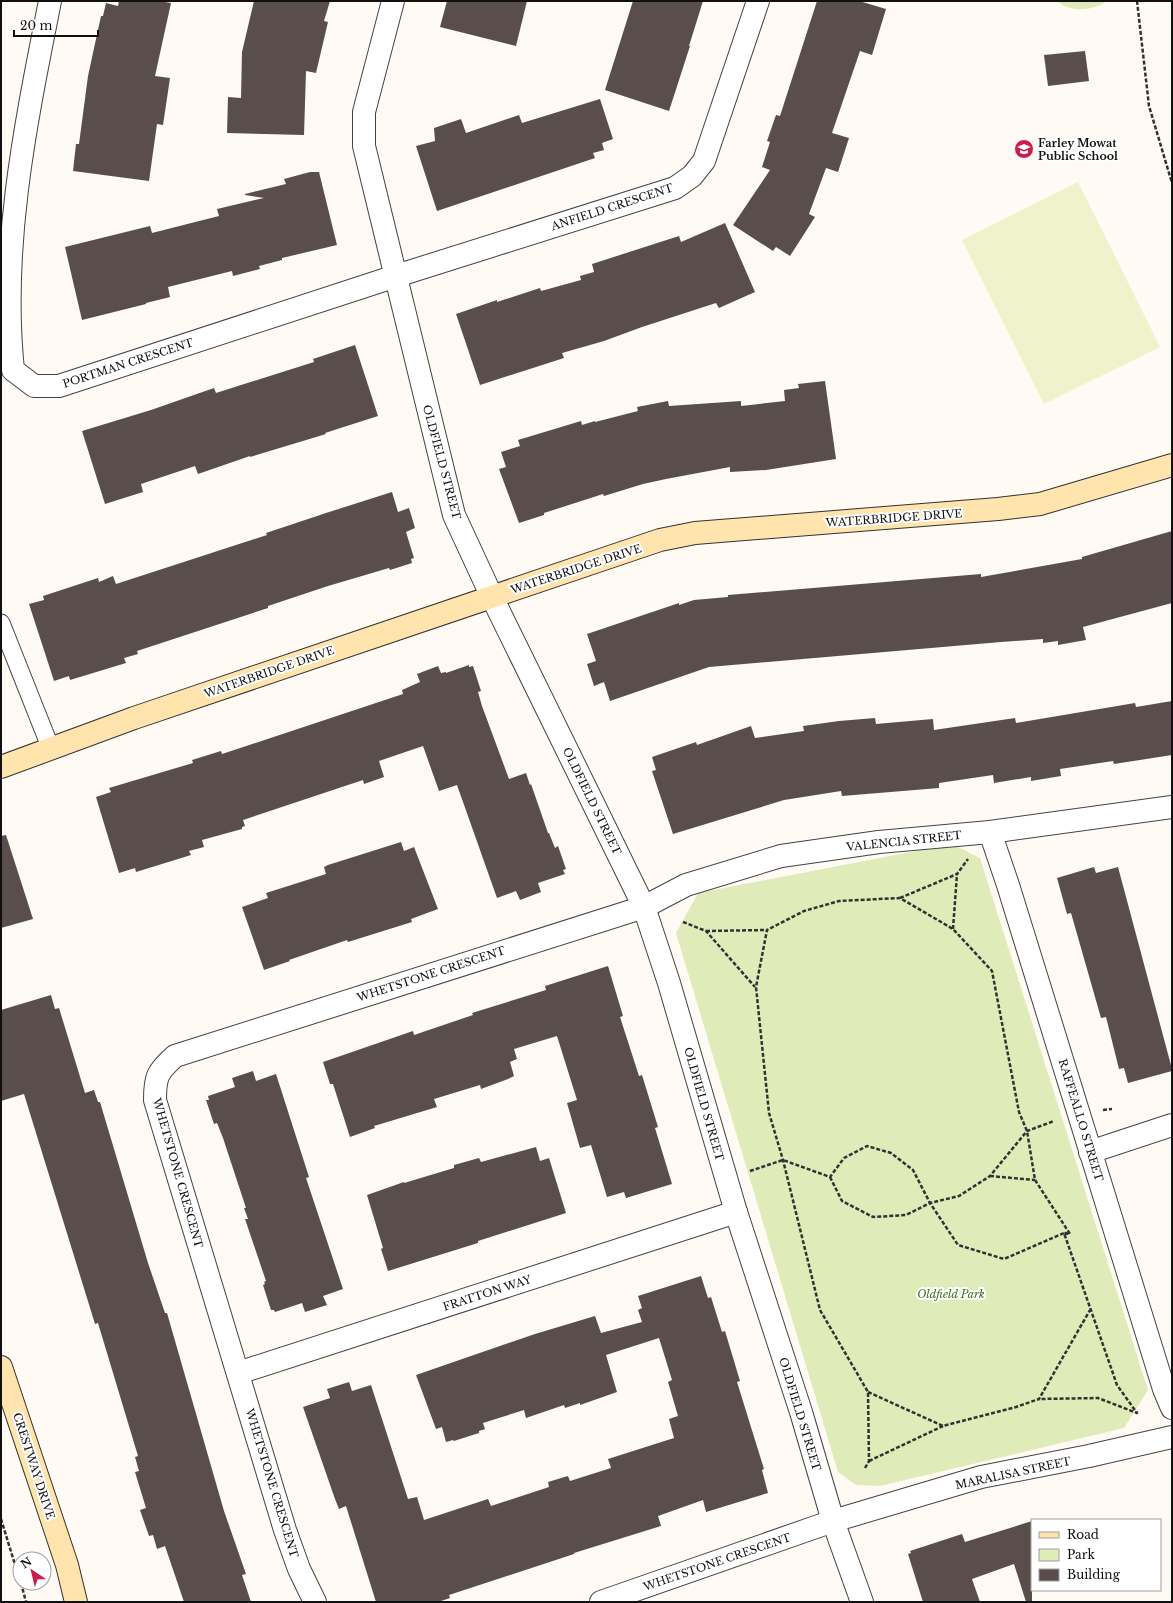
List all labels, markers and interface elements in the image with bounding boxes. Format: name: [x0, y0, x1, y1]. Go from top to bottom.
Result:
scale bar: [14, 12, 98, 38]
text: 20 m: [20, 18, 52, 33]
place label: Farley Mowat Public School: [1038, 136, 1118, 163]
school or university icon: Farley Mowat Public School: [1013, 138, 1035, 160]
street label: ANFIELD CRESCENT: [548, 181, 675, 234]
street label: PORTMAN CRESCENT: [61, 335, 195, 391]
street label: OLDFIELD STREET: [420, 403, 464, 521]
street label: WATERBRIDGE DRIVE: [824, 506, 963, 530]
street label: WATERBRIDGE DRIVE: [508, 541, 643, 597]
street label: WATERBRIDGE DRIVE: [201, 643, 336, 701]
street label: OLDFIELD STREET: [560, 745, 624, 857]
street label: VALENCIA STREET: [845, 828, 963, 854]
street label: WHETSTONE CRESCENT: [354, 943, 507, 1005]
street label: OLDFIELD STREET: [681, 1045, 727, 1163]
street label: RAFFEALLO STREET: [1056, 1057, 1106, 1183]
street label: WHETSTONE CRESCENT: [150, 1096, 206, 1250]
street label: FRATTON WAY: [441, 1272, 534, 1314]
park label: Oldfield Park: [917, 1287, 985, 1301]
street label: OLDFIELD STREET: [776, 1356, 824, 1473]
street label: WHETSTONE CRESCENT: [242, 1406, 301, 1559]
street label: CRESTWAY DRIVE: [10, 1411, 58, 1521]
street label: MARALISA STREET: [954, 1454, 1072, 1492]
legend: [1031, 1519, 1161, 1591]
text: Road: [1067, 1527, 1099, 1542]
street label: WHETSTONE CRESCENT: [640, 1530, 793, 1594]
text: Park: [1067, 1547, 1095, 1562]
north arrow: [12, 1551, 52, 1591]
text: N: [18, 1554, 35, 1572]
text: Building: [1067, 1567, 1121, 1582]

